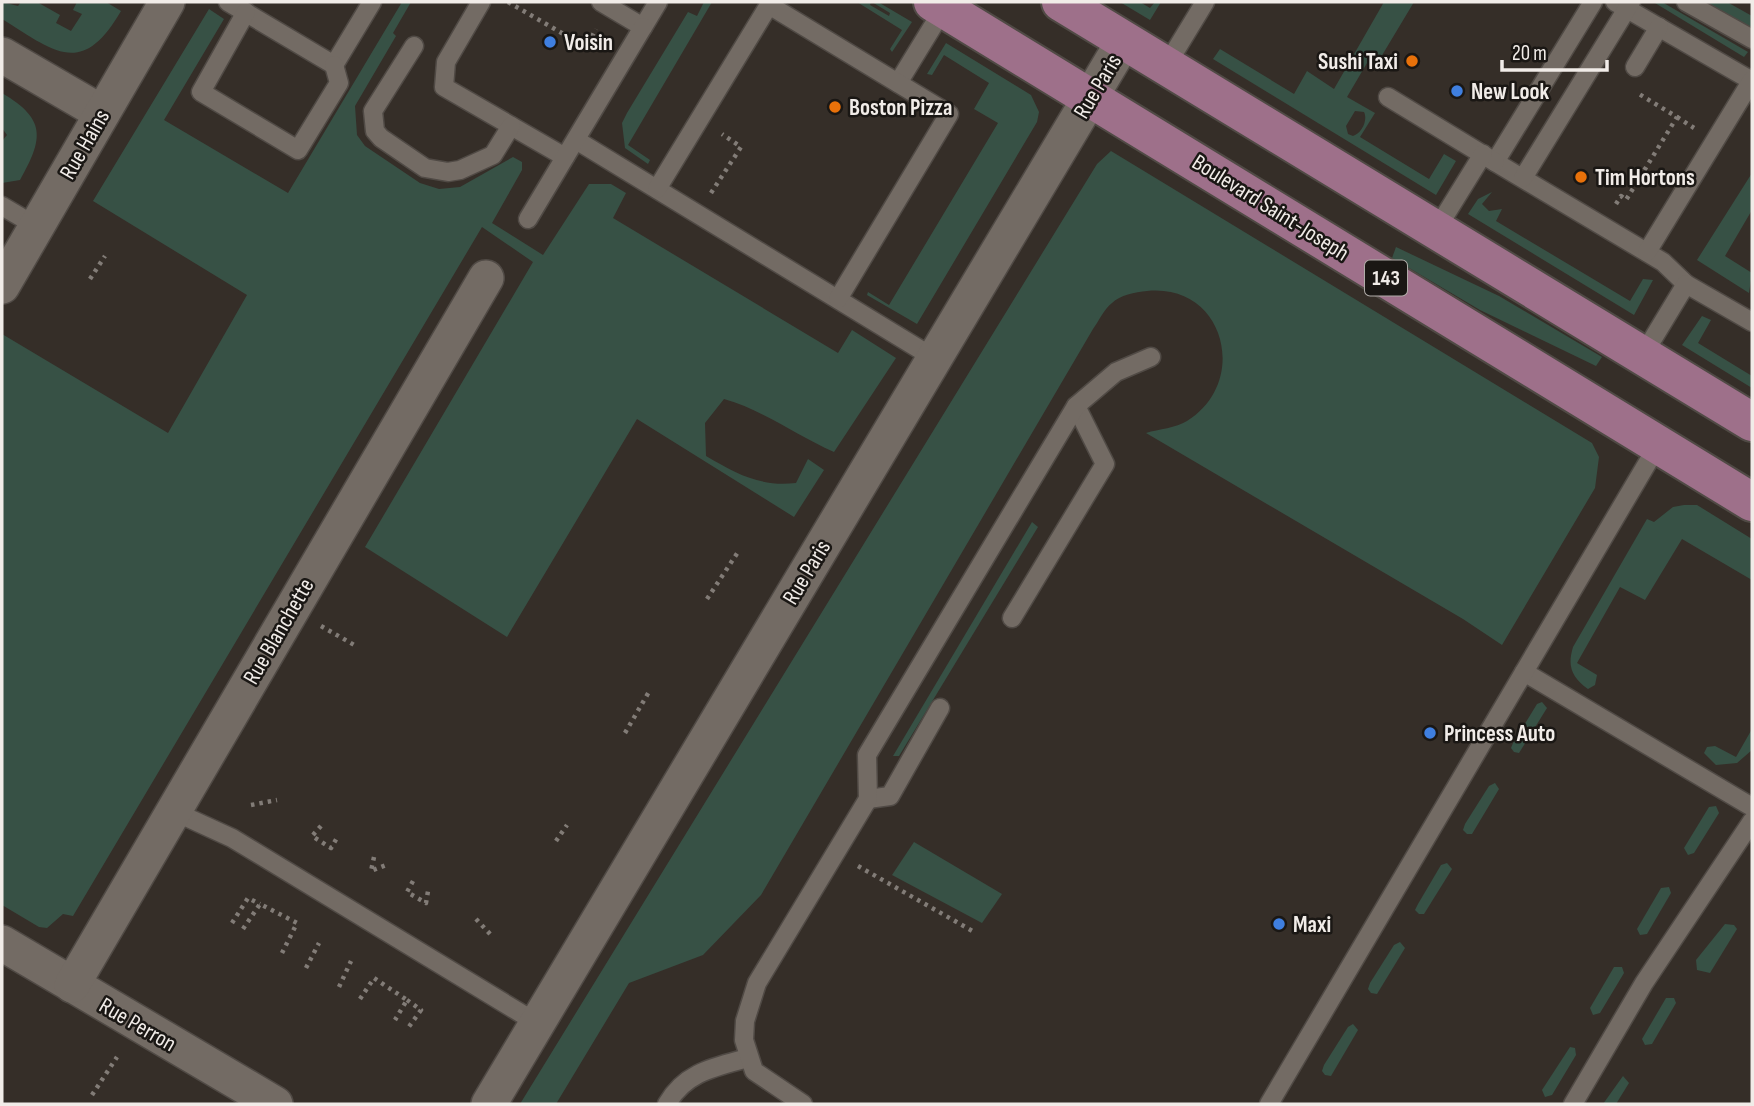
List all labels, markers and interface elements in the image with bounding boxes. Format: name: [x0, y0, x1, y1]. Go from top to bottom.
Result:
scale bar: [1502, 28, 1607, 72]
place label: Voisin: [564, 29, 613, 57]
marker: Voisin: [542, 34, 558, 50]
text: 20 m: [1512, 41, 1547, 66]
place label: Sushi Taxi: [1318, 48, 1398, 76]
street label: Rue Paris: [1068, 49, 1128, 124]
marker: Sushi Taxi: [1404, 53, 1420, 69]
place label: New Look: [1471, 78, 1549, 106]
marker: New Look: [1449, 83, 1465, 99]
place label: Boston Pizza: [849, 94, 952, 122]
marker: Boston Pizza: [827, 99, 843, 115]
street label: Rue Hains: [54, 105, 116, 184]
street label: Boulevard Saint-Joseph: [1187, 148, 1354, 267]
place label: Tim Hortons: [1595, 164, 1695, 192]
marker: Tim Hortons: [1573, 169, 1589, 185]
road number: 143: [1365, 260, 1407, 296]
street label: Rue Paris: [777, 535, 837, 610]
street label: Rue Blanchette: [237, 574, 320, 689]
place label: Princess Auto: [1444, 720, 1555, 748]
marker: Princess Auto: [1422, 725, 1438, 741]
place label: Maxi: [1293, 911, 1331, 939]
marker: Maxi: [1271, 916, 1287, 932]
street label: Rue Perron: [94, 992, 181, 1058]

